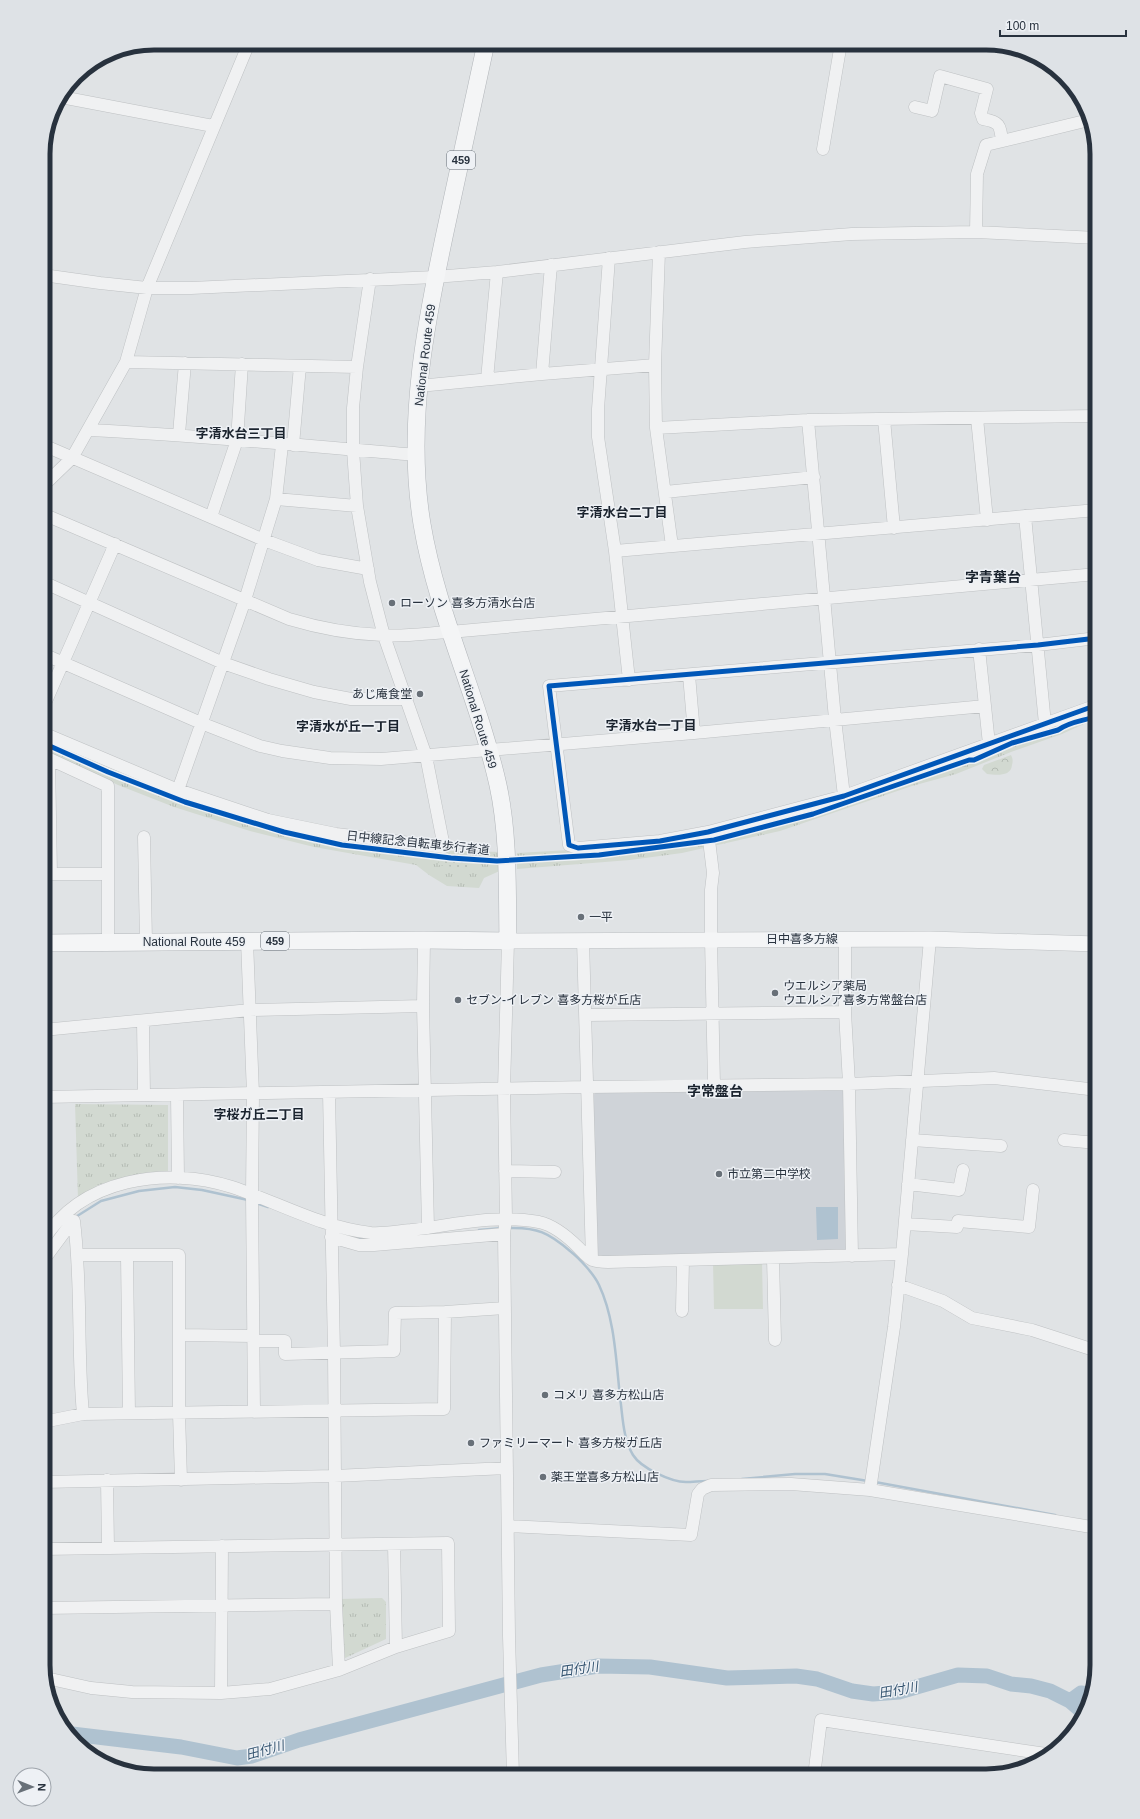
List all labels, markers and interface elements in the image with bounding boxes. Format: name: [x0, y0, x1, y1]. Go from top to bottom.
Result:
scale bar: [1000, 12, 1126, 38]
text: 100 m: [1006, 19, 1039, 33]
road number: 459: [447, 151, 475, 169]
street label: National Route 459: [412, 303, 438, 407]
district label: 字清水台三丁目: [195, 426, 287, 441]
district label: 字清水台二丁目: [576, 505, 668, 520]
district label: 字青葉台: [965, 569, 1021, 585]
place label: ローソン 喜多方清水台店: [400, 596, 535, 610]
marker: ローソン 喜多方清水台店: [387, 598, 397, 608]
street label: National Route 459: [456, 668, 500, 770]
place label: あじ庵食堂: [352, 687, 412, 701]
marker: あじ庵食堂: [415, 689, 425, 699]
district label: 字清水台一丁目: [605, 718, 697, 733]
district label: 字清水が丘一丁目: [296, 719, 400, 734]
street label: 日中線記念自転車歩行者道: [346, 829, 490, 857]
place label: 一平: [589, 910, 613, 924]
marker: 一平: [576, 912, 586, 922]
road number: 459: [261, 932, 289, 950]
street label: 日中喜多方線: [766, 932, 838, 946]
street label: National Route 459: [143, 935, 246, 949]
place label: ウエルシア薬局 ウエルシア喜多方常盤台店: [783, 979, 927, 1007]
marker: ウエルシア薬局 ウエルシア喜多方常盤台店: [770, 988, 780, 998]
place label: セブン-イレブン 喜多方桜が丘店: [466, 993, 641, 1007]
marker: セブン-イレブン 喜多方桜が丘店: [453, 995, 463, 1005]
district label: 字常盤台: [687, 1083, 743, 1099]
district label: 字桜ガ丘二丁目: [213, 1107, 305, 1122]
place label: 市立第二中学校: [727, 1167, 811, 1181]
marker: 市立第二中学校: [714, 1169, 724, 1179]
place label: コメリ 喜多方松山店: [553, 1388, 664, 1402]
marker: コメリ 喜多方松山店: [540, 1390, 550, 1400]
place label: ファミリーマート 喜多方桜ガ丘店: [479, 1436, 662, 1450]
marker: ファミリーマート 喜多方桜ガ丘店: [466, 1438, 476, 1448]
place label: 薬王堂喜多方松山店: [551, 1470, 659, 1484]
marker: 薬王堂喜多方松山店: [538, 1472, 548, 1482]
water label: 田付川: [559, 1659, 601, 1679]
water label: 田付川: [877, 1679, 920, 1701]
water label: 田付川: [244, 1737, 288, 1762]
north arrow: [12, 1767, 52, 1807]
text: N: [36, 1783, 48, 1791]

